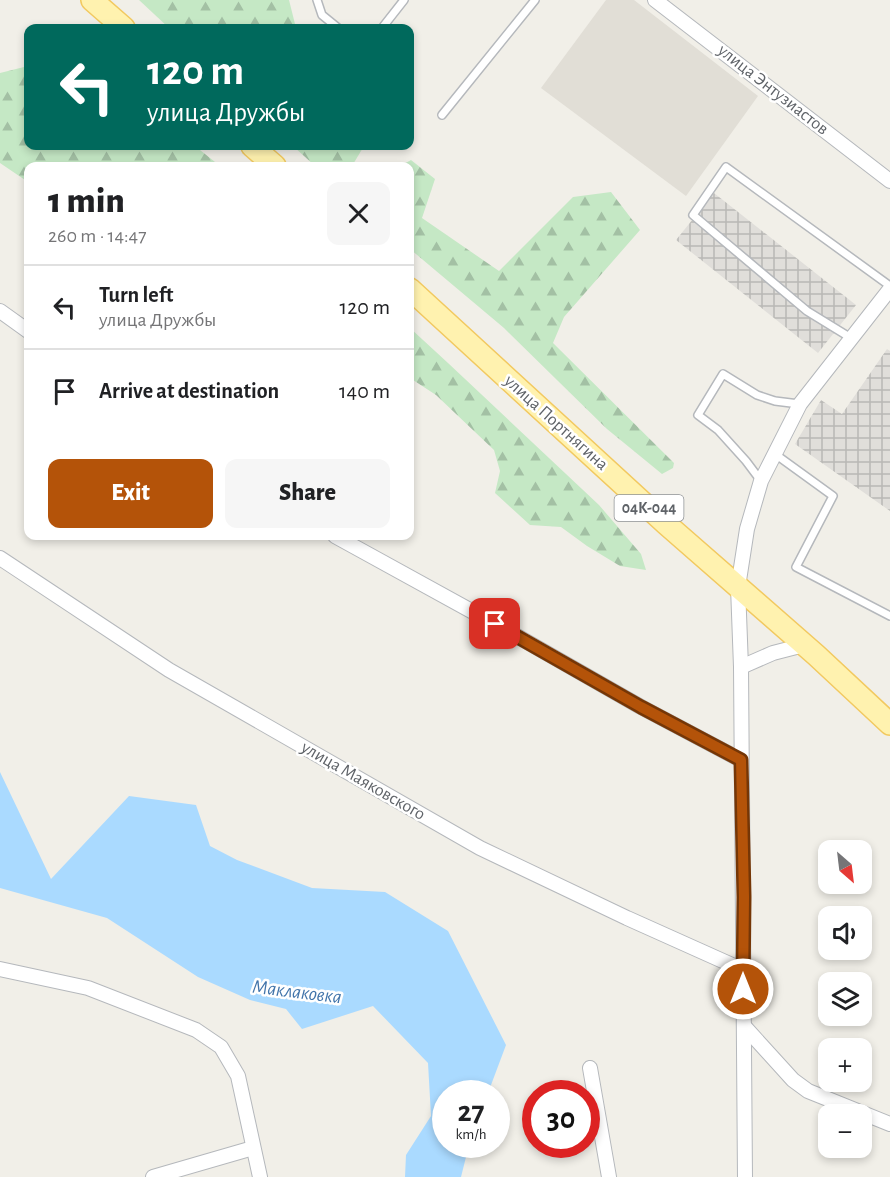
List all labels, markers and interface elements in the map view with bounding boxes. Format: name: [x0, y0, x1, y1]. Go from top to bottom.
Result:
street label: улица Энтузиастов: [713, 41, 832, 139]
icon: left: [48, 48, 126, 126]
text: 120 m: [147, 50, 244, 92]
text: улица Дружбы: [147, 99, 305, 126]
button: close: [327, 182, 390, 245]
text: 1 min: [48, 183, 125, 219]
text: 260 m · 14:47: [48, 226, 147, 246]
text: Turn left: [99, 284, 173, 306]
icon: left: [48, 291, 81, 324]
text: 120 m: [340, 296, 390, 318]
text: улица Дружбы: [99, 310, 216, 330]
street label: улица Портнягина: [500, 371, 611, 474]
icon: arrive: [48, 375, 81, 408]
text: Arrive at destination: [99, 380, 279, 402]
text: 140 m: [339, 380, 390, 402]
button: Exit: [48, 459, 213, 528]
button: Share: [225, 459, 390, 528]
road number: 04К-044: [614, 495, 684, 521]
pin: [469, 598, 520, 649]
icon: arrive: [478, 607, 511, 640]
street label: улица Маяковского: [297, 738, 428, 824]
north arrow: [818, 840, 872, 894]
map controls: [818, 840, 872, 1158]
button: sound: [818, 906, 872, 960]
position arrow: [711, 957, 775, 1021]
button: layers: [818, 972, 872, 1026]
water label: Маклаковка: [251, 977, 343, 1007]
button: +: [818, 1038, 872, 1092]
speed limit sign: 30: [522, 1080, 600, 1158]
text: 27: [457, 1097, 485, 1127]
button: −: [818, 1104, 872, 1158]
text: km/h: [456, 1127, 486, 1142]

